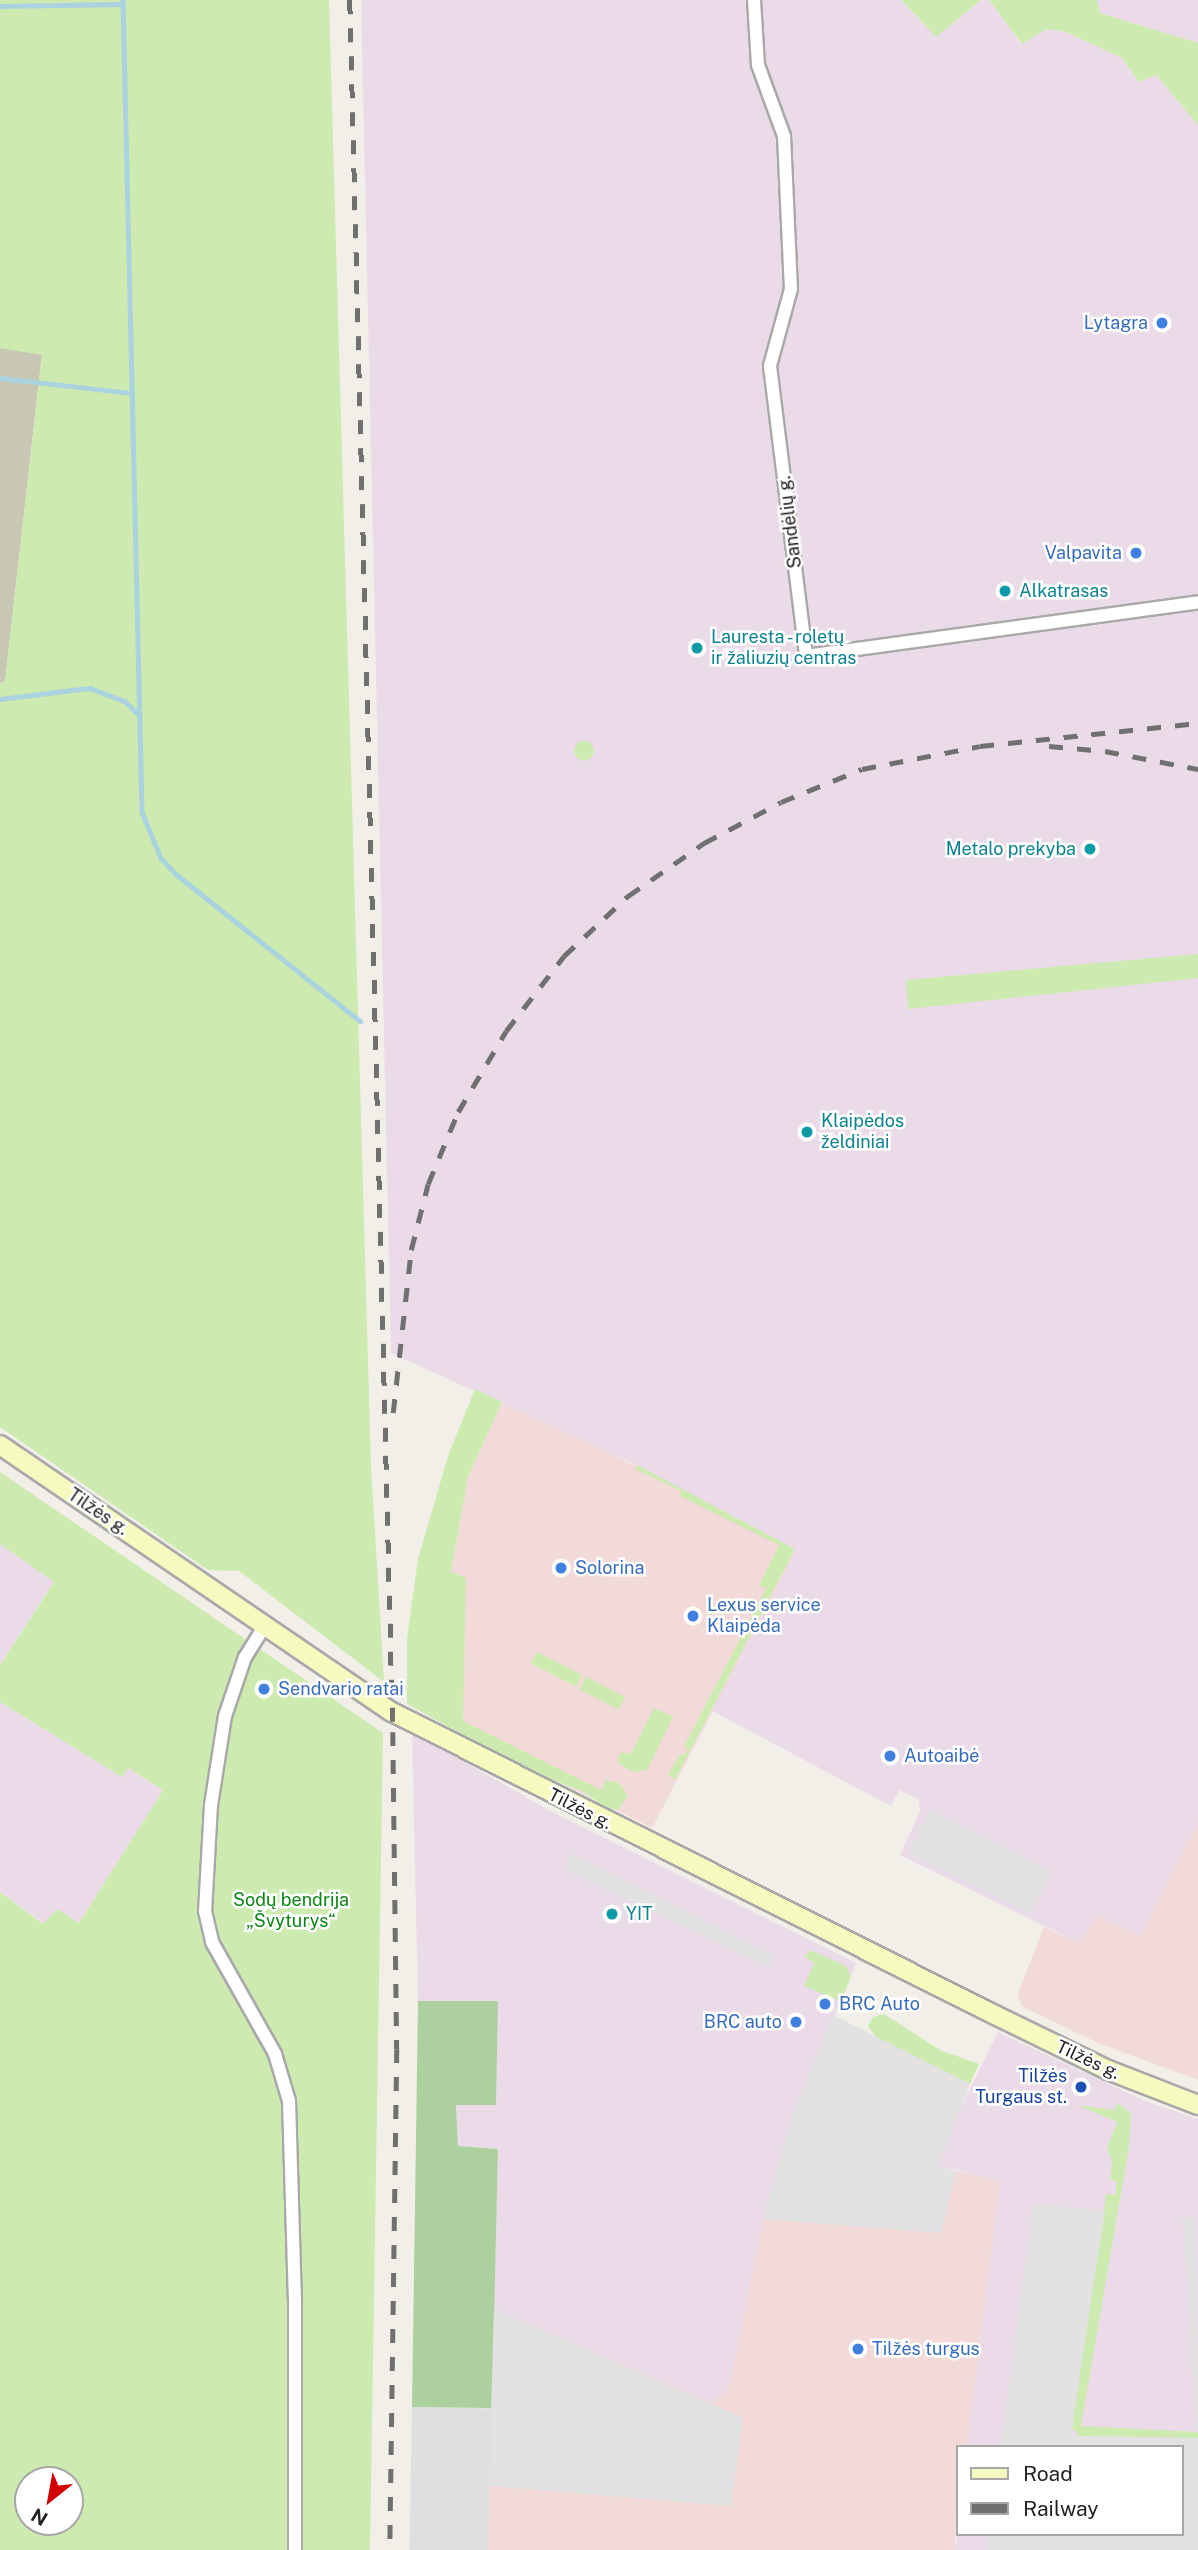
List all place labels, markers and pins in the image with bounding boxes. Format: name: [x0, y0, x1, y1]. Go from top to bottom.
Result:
place label: Lytagra: [1084, 312, 1148, 334]
marker: Lytagra: [1154, 315, 1170, 331]
place label: Valpavita: [1045, 542, 1122, 564]
marker: Valpavita: [1128, 545, 1144, 561]
place label: Alkatrasas: [1019, 580, 1108, 602]
marker: Alkatrasas: [997, 583, 1013, 599]
place label: Lauresta - roletų ir žaliuzių centras: [711, 627, 856, 670]
marker: Lauresta - roletų ir žaliuzių centras: [689, 640, 705, 656]
place label: Metalo prekyba: [946, 838, 1076, 860]
marker: Metalo prekyba: [1082, 841, 1098, 857]
place label: Klaipėdos želdiniai: [821, 1111, 904, 1154]
marker: Klaipėdos želdiniai: [799, 1124, 815, 1140]
place label: Solorina: [575, 1557, 644, 1579]
marker: Solorina: [553, 1560, 569, 1576]
place label: Lexus service Klaipėda: [707, 1595, 821, 1638]
marker: Lexus service Klaipėda: [685, 1608, 701, 1624]
place label: Sendvario ratai: [278, 1678, 404, 1700]
marker: Sendvario ratai: [256, 1681, 272, 1697]
place label: Autoaibė: [904, 1745, 979, 1767]
marker: Autoaibė: [882, 1748, 898, 1764]
place label: YIT: [626, 1903, 653, 1925]
marker: YIT: [604, 1906, 620, 1922]
place label: BRC Auto: [839, 1993, 920, 2015]
marker: BRC Auto: [817, 1996, 833, 2012]
place label: BRC auto: [704, 2011, 782, 2033]
marker: BRC auto: [788, 2014, 804, 2030]
place label: Tilžės Turgaus st.: [975, 2066, 1067, 2108]
marker: Tilžės Turgaus st.: [1073, 2079, 1089, 2095]
place label: Tilžės turgus: [872, 2338, 980, 2360]
marker: Tilžės turgus: [850, 2341, 866, 2357]

